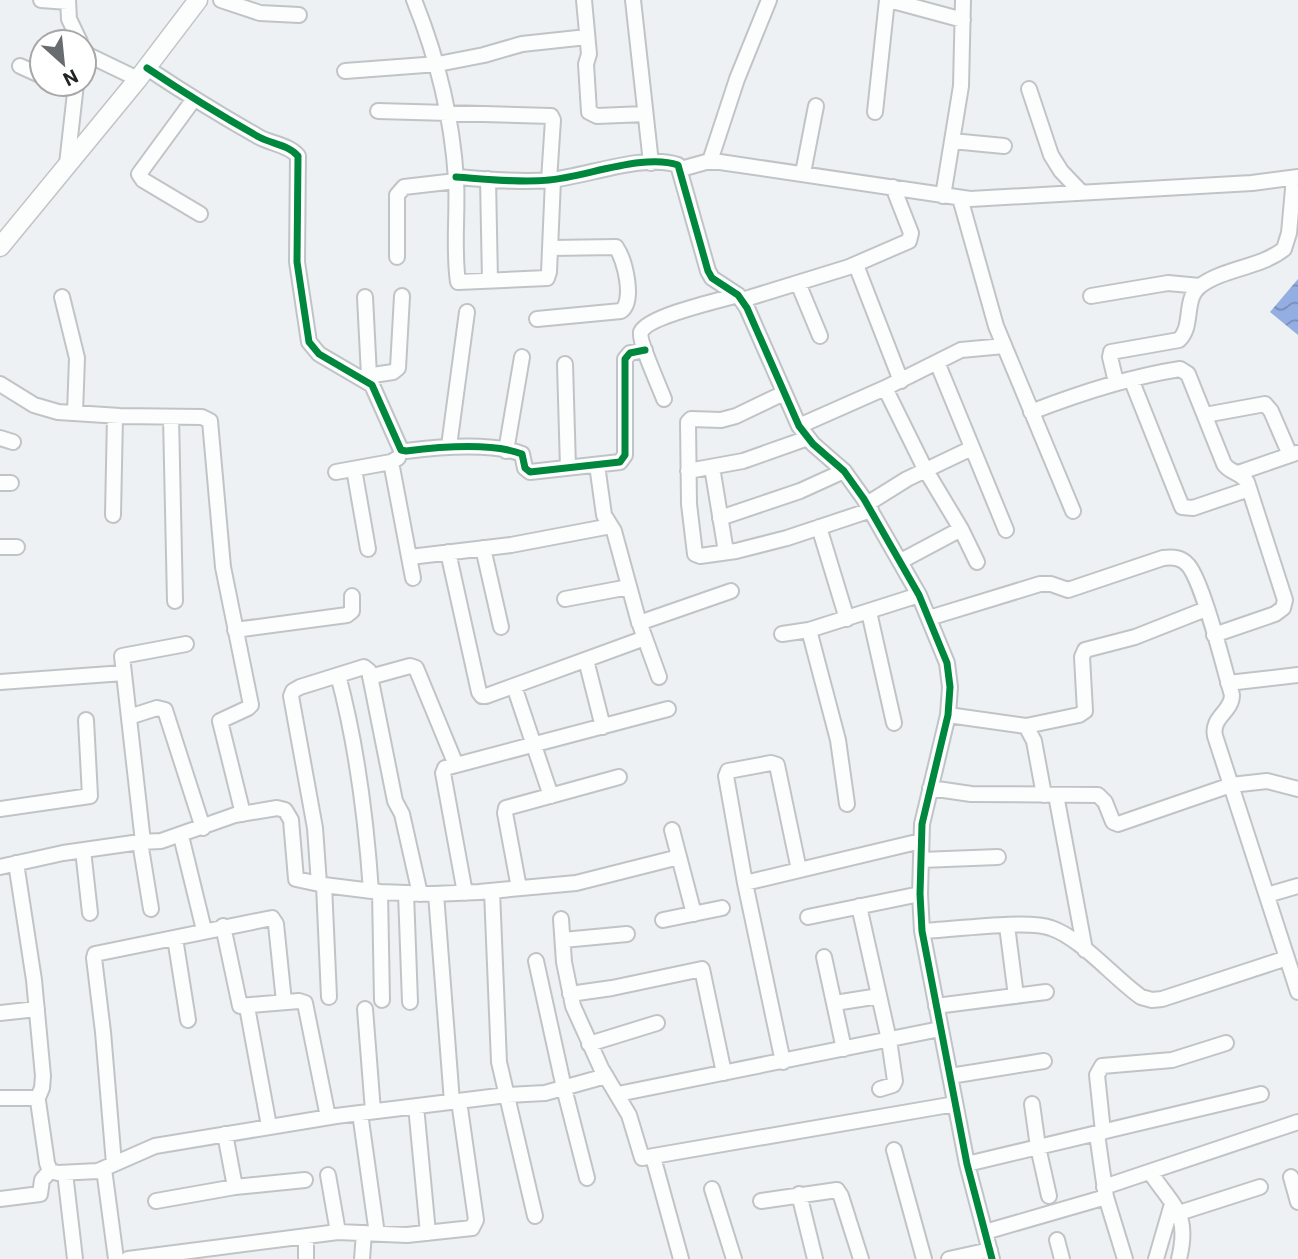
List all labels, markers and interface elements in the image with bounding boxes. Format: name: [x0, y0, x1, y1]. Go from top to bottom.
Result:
north arrow: [28, 28, 98, 98]
text: N: [59, 64, 82, 91]

